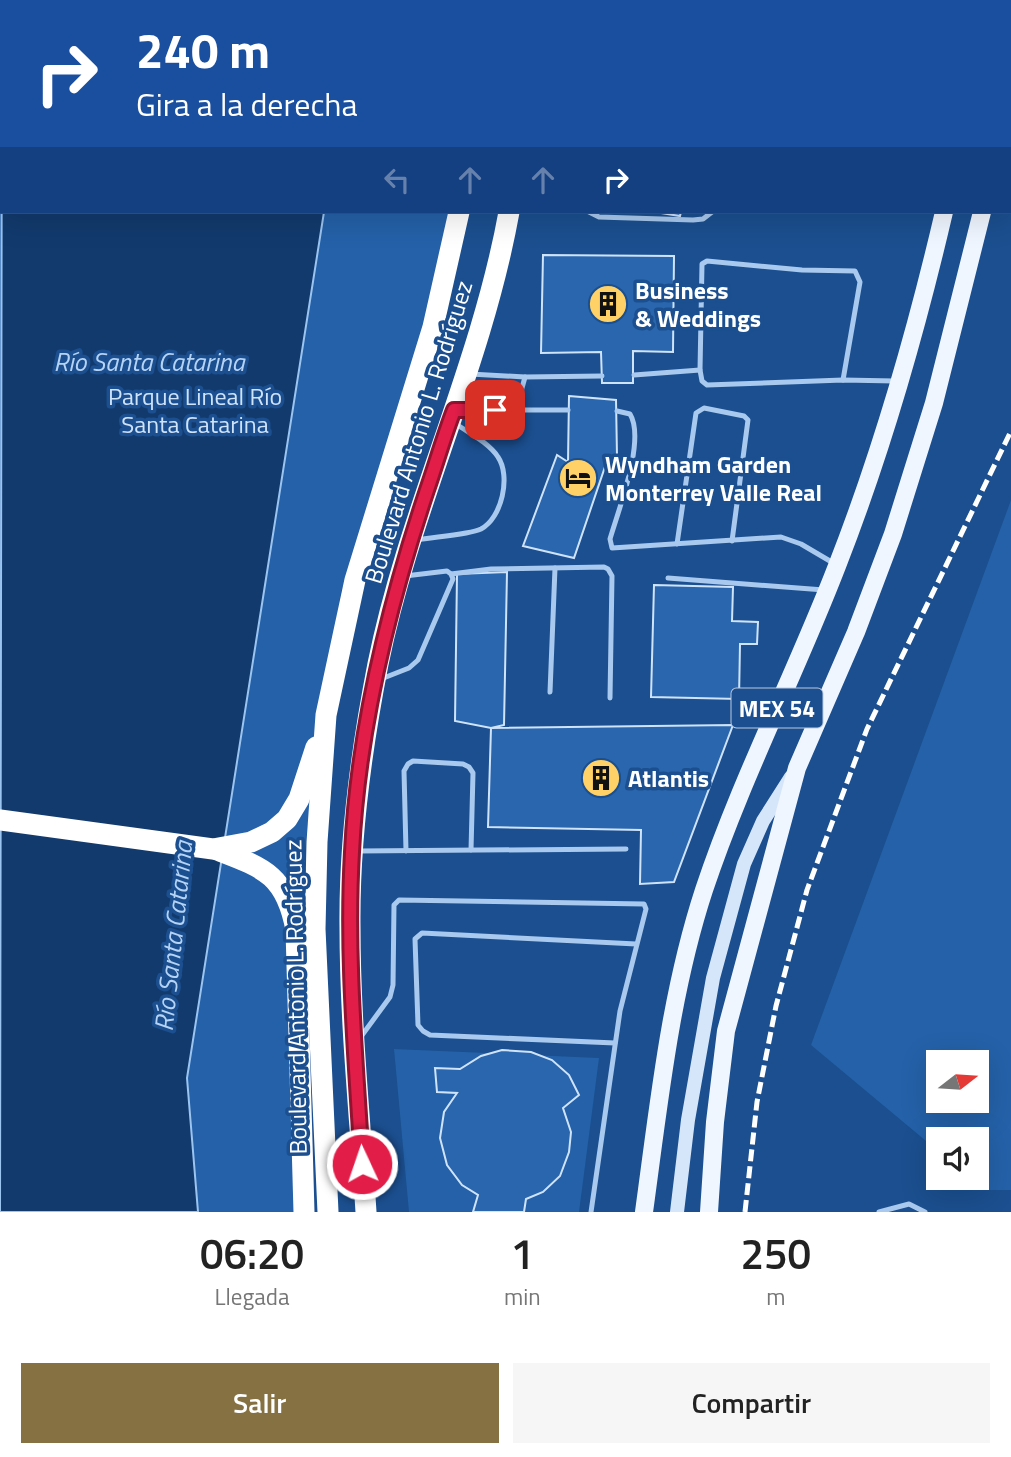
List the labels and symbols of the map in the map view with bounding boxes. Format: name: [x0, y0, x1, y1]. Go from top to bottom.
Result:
place label: Business & Weddings: [635, 272, 761, 336]
street label: Boulevard Antonio L. Rodríguez: [355, 276, 481, 588]
building icon: Business & Weddings: [587, 283, 629, 325]
water label: Río Santa Catarina: [53, 342, 247, 381]
park label: Parque Lineal Río Santa Catarina: [108, 378, 282, 442]
pin: [465, 380, 525, 440]
place label: Wyndham Garden Monterrey Valle Real: [605, 446, 822, 510]
hotel icon: Wyndham Garden Monterrey Valle Real: [557, 457, 599, 499]
road number: MEX 54: [732, 688, 822, 728]
building icon: Atlantis: [580, 757, 622, 799]
place label: Atlantis: [628, 760, 709, 796]
water label: Río Santa Catarina: [144, 837, 203, 1033]
street label: Boulevard Antonio L. Rodríguez: [274, 839, 316, 1155]
north arrow: [926, 1050, 989, 1113]
position arrow: [325, 1127, 399, 1201]

